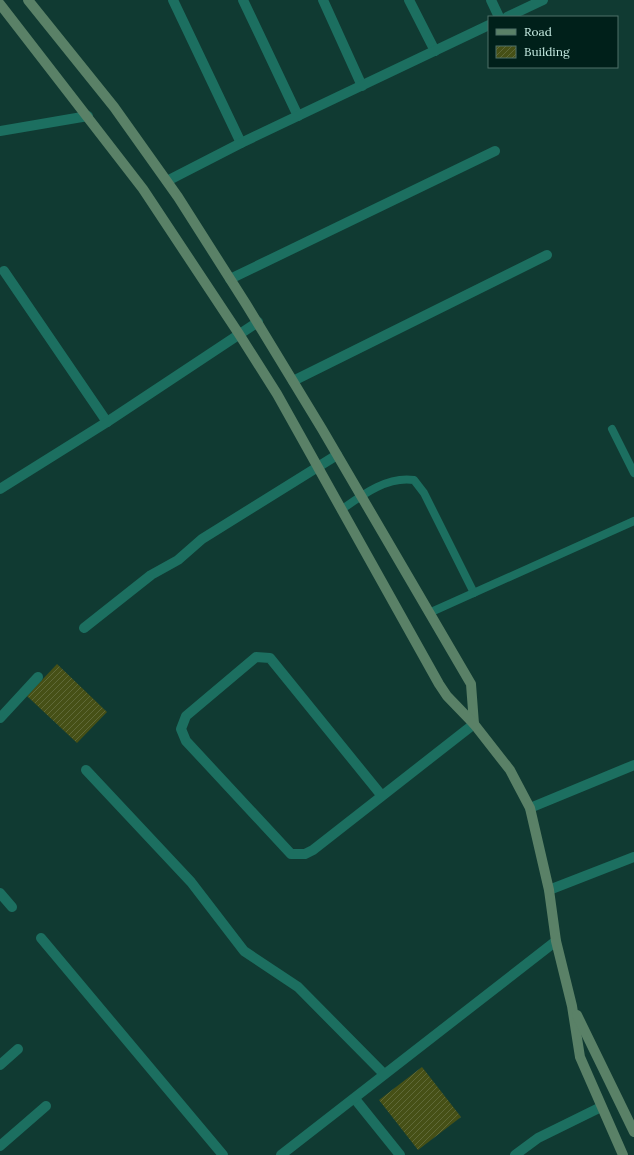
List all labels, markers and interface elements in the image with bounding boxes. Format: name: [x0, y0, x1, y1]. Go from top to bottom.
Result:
legend: [488, 16, 618, 68]
text: Road: [524, 24, 552, 39]
text: Building: [524, 44, 570, 59]

